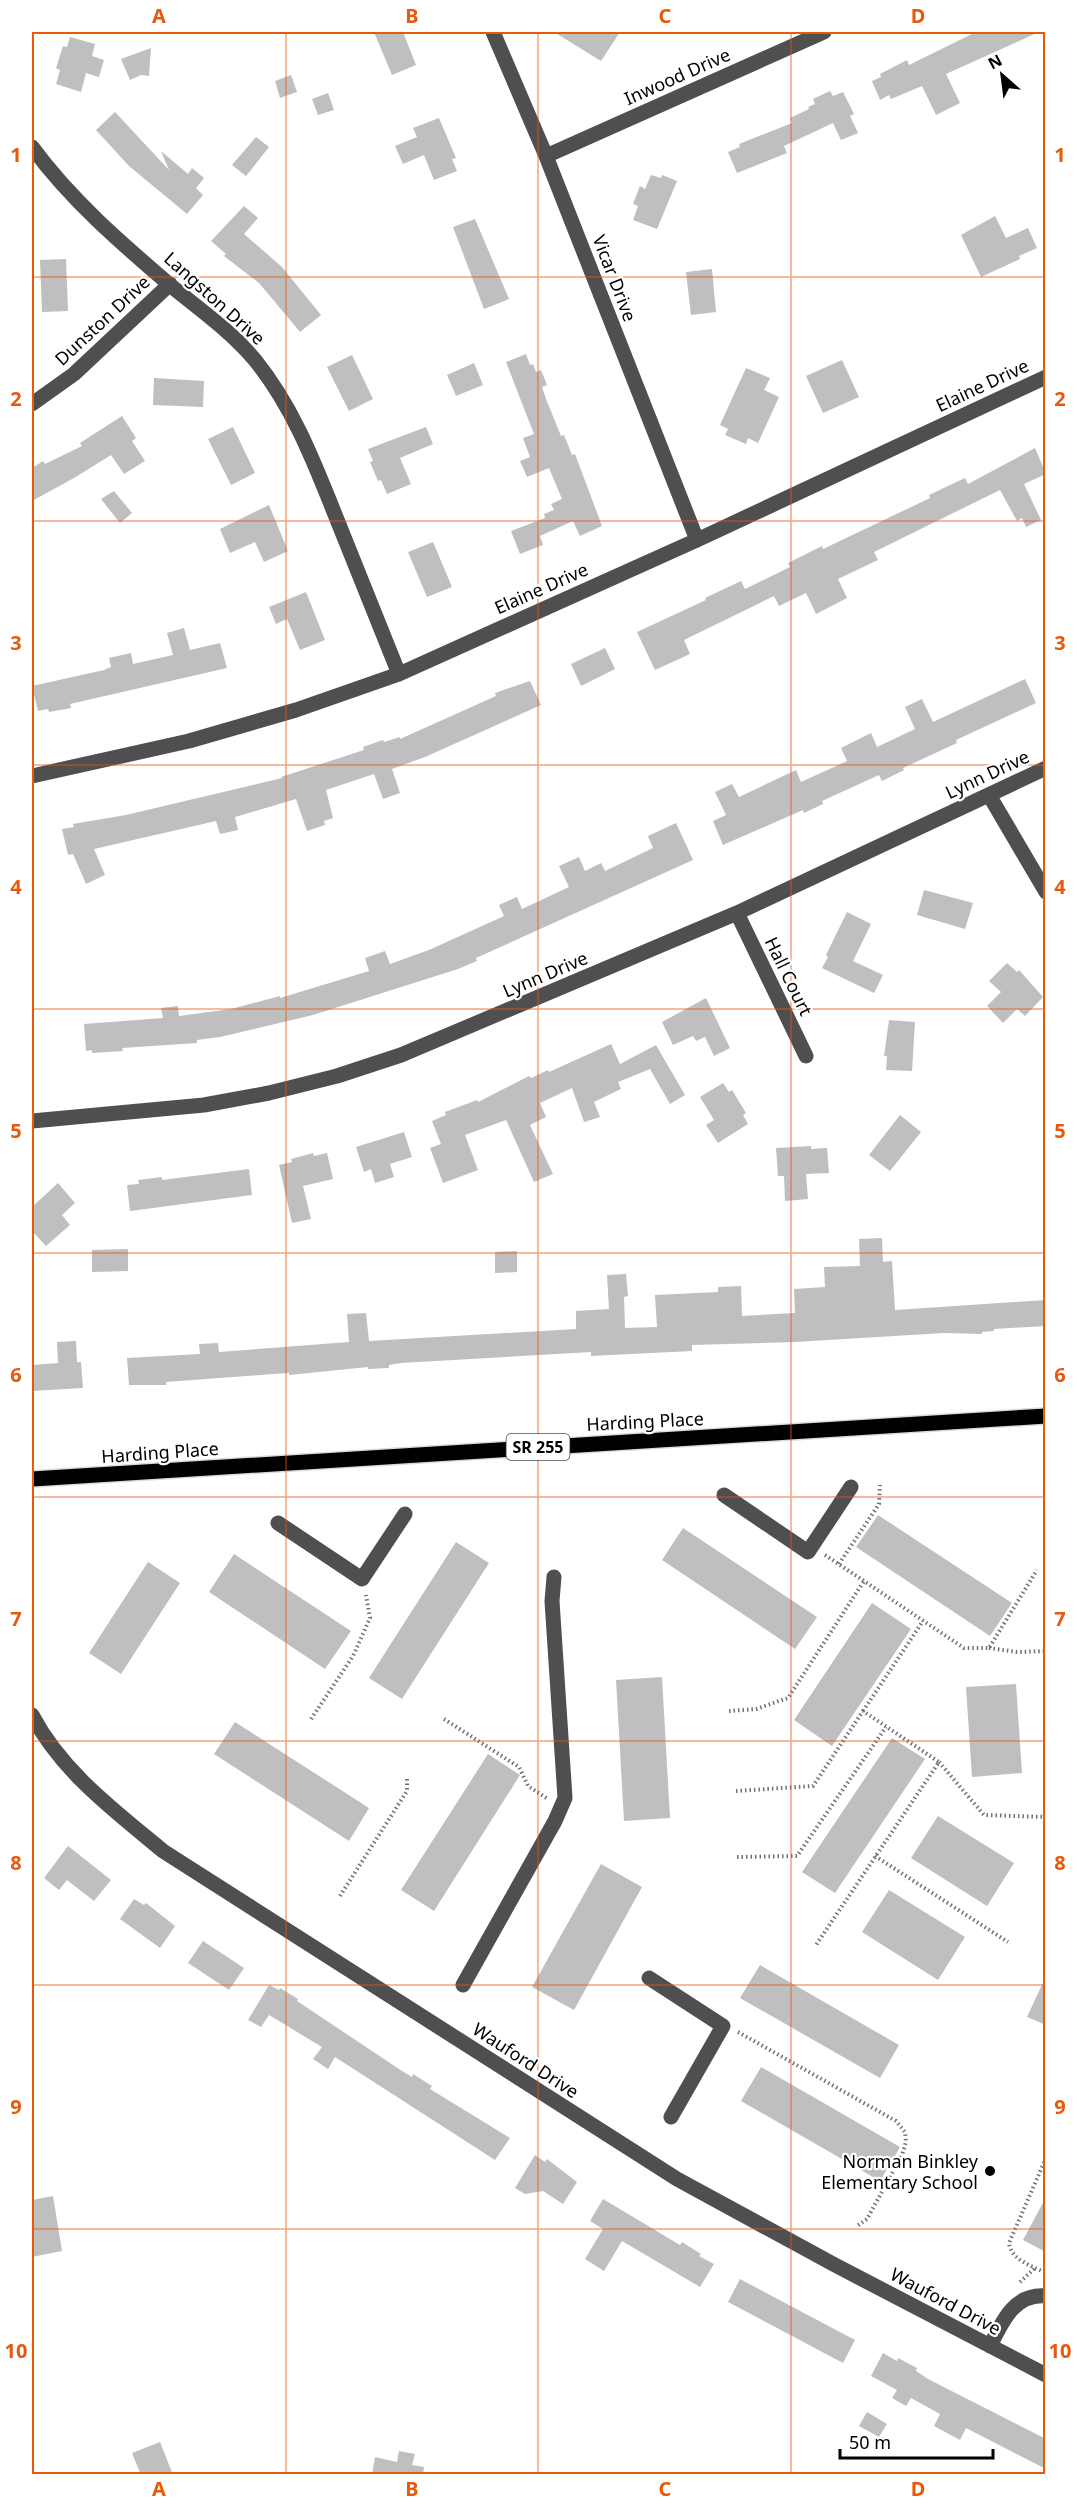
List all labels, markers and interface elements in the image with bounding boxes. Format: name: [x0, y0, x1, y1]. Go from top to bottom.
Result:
text: A: [152, 2, 166, 29]
text: B: [405, 2, 419, 29]
text: C: [659, 2, 672, 29]
text: D: [911, 2, 925, 29]
street label: Inwood Drive: [620, 42, 734, 110]
north arrow: [972, 45, 1032, 105]
text: N: [984, 49, 1006, 75]
text: 1: [10, 141, 22, 168]
text: 1: [1054, 141, 1066, 168]
street label: Vicar Drive: [588, 231, 642, 325]
street label: Langston Drive: [159, 246, 271, 350]
street label: Dunston Drive: [49, 270, 155, 370]
street label: Elaine Drive: [932, 353, 1032, 417]
text: 2: [10, 385, 22, 412]
text: 2: [1054, 385, 1066, 412]
street label: Elaine Drive: [490, 557, 592, 619]
text: 3: [10, 629, 22, 656]
text: 3: [1054, 629, 1066, 656]
street label: Lynn Drive: [941, 744, 1033, 804]
text: 4: [10, 873, 22, 900]
text: 4: [1054, 873, 1066, 900]
street label: Hall Court: [760, 933, 819, 1020]
street label: Lynn Drive: [499, 945, 591, 1003]
text: 5: [10, 1117, 22, 1144]
text: 5: [1054, 1117, 1066, 1144]
text: 6: [10, 1361, 22, 1388]
text: 6: [1054, 1361, 1066, 1388]
street label: Harding Place: [586, 1406, 704, 1436]
road number: SR 255: [506, 1434, 570, 1460]
street label: Harding Place: [101, 1436, 219, 1468]
text: 7: [10, 1605, 22, 1632]
text: 7: [1054, 1605, 1066, 1632]
text: 8: [10, 1849, 22, 1876]
text: 8: [1054, 1849, 1066, 1876]
street label: Wauford Drive: [468, 2017, 584, 2103]
text: 9: [10, 2093, 22, 2120]
text: 9: [1054, 2093, 1066, 2120]
place label: Norman Binkley Elementary School: [821, 2149, 979, 2194]
marker: Norman Binkley Elementary School: [983, 2164, 997, 2178]
street label: Wauford Drive: [886, 2262, 1006, 2340]
text: 10: [5, 2337, 27, 2364]
text: 10: [1049, 2337, 1071, 2364]
scale bar: [840, 2422, 993, 2460]
text: 50 m: [849, 2430, 891, 2454]
text: A: [152, 2475, 166, 2502]
text: B: [405, 2475, 419, 2502]
text: C: [659, 2475, 672, 2502]
text: D: [911, 2475, 925, 2502]

